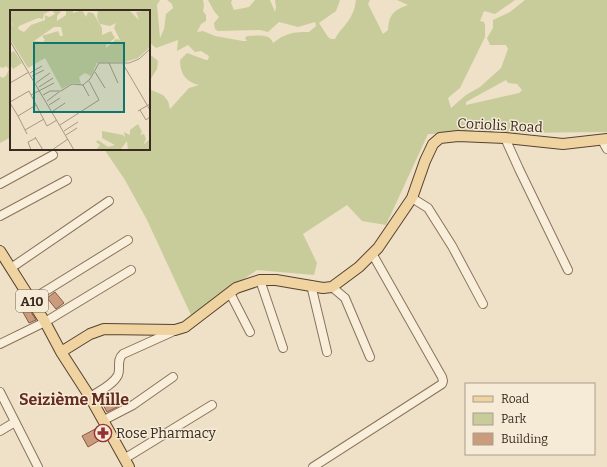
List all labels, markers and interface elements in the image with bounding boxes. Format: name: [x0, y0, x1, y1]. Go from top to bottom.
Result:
inset map: [10, 10, 150, 150]
street label: Coriolis Road: [457, 115, 543, 136]
road number: A10: [16, 290, 48, 312]
legend: [465, 383, 595, 455]
district label: Seizième Mille: [19, 390, 129, 409]
text: Road: [501, 392, 529, 406]
text: Park: [501, 412, 527, 426]
pharmacy icon: Rose Pharmacy: [93, 423, 113, 443]
place label: Rose Pharmacy: [116, 425, 217, 442]
text: Building: [501, 432, 548, 446]

